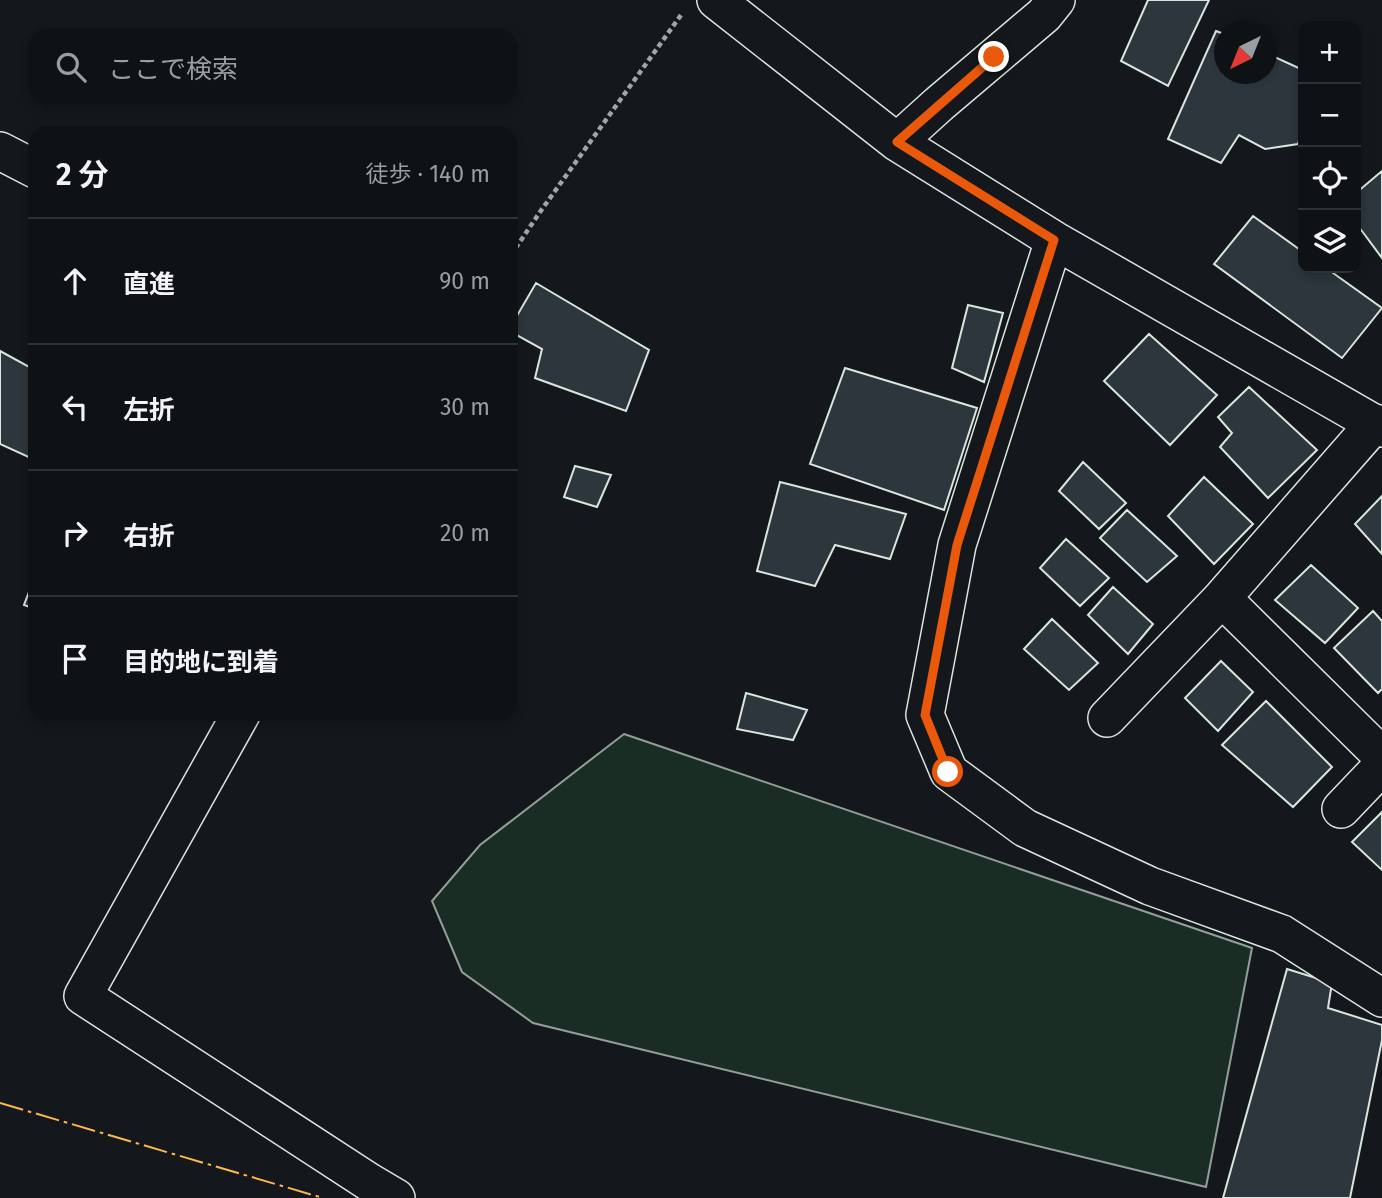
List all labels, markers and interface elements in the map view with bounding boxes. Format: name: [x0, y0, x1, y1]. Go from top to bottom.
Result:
north arrow: [1214, 21, 1277, 84]
map controls: [1298, 21, 1361, 273]
button: +: [1298, 21, 1361, 84]
search box: [28, 28, 518, 105]
route end: [978, 41, 1009, 72]
icon: search: [52, 48, 90, 86]
text: ここで検索: [108, 54, 238, 85]
button: −: [1298, 84, 1361, 147]
button: locate: [1298, 147, 1361, 210]
text: 2 分: [56, 157, 109, 193]
text: 徒歩 · 140 m: [365, 160, 490, 188]
button: layers: [1298, 210, 1361, 273]
icon: ahead: [56, 262, 94, 300]
text: 90 m: [439, 267, 490, 295]
text: 直進: [123, 269, 175, 300]
icon: left: [56, 388, 94, 426]
text: 30 m: [440, 393, 490, 421]
text: 左折: [123, 395, 175, 426]
icon: right: [56, 514, 94, 552]
text: 20 m: [440, 519, 490, 547]
text: 右折: [123, 521, 175, 552]
icon: arrive: [56, 640, 94, 678]
text: 目的地に到着: [123, 647, 279, 678]
route start: [932, 756, 963, 787]

